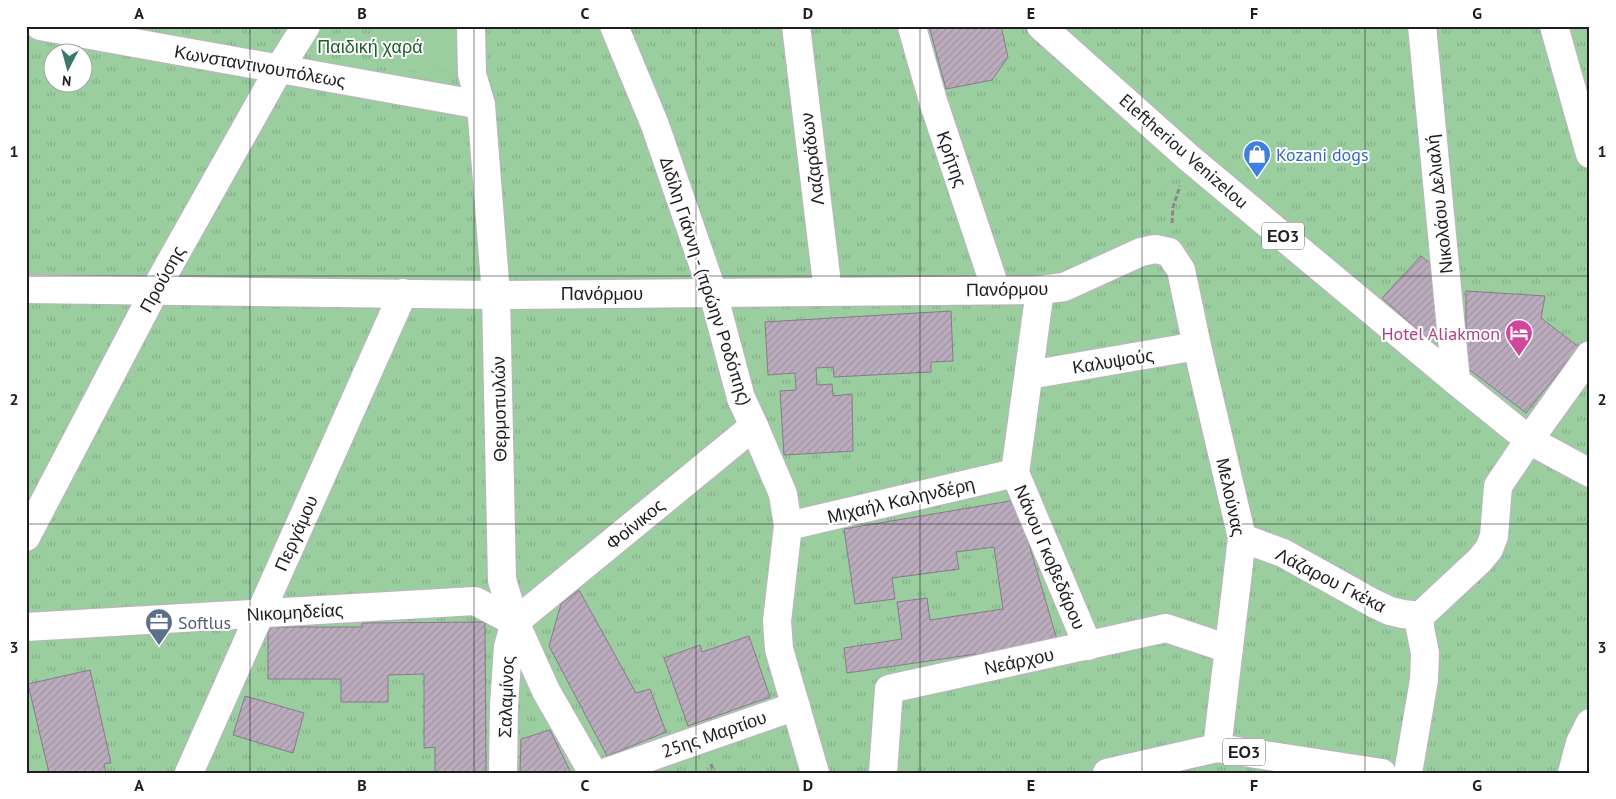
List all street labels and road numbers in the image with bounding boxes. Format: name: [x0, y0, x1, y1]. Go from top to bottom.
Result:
street label: Κωνσταντινουπόλεως: [173, 40, 348, 92]
street label: Eleftheriou Venizelou: [1115, 89, 1253, 213]
street label: Λαζαράδων: [795, 111, 829, 207]
street label: Κρήτης: [932, 128, 972, 190]
street label: Νικολάου Δελιαλή: [1420, 133, 1458, 275]
street label: Διδίλη Γιάννη - (πρώην Ροδόπης): [655, 154, 757, 408]
road number: ΕΟ3: [1262, 222, 1304, 250]
street label: Προύσης: [134, 241, 190, 316]
street label: Πανόρμου: [966, 277, 1048, 301]
street label: Πανόρμου: [561, 282, 643, 305]
street label: Καλυψούς: [1071, 343, 1156, 379]
street label: Θερμοπυλών: [487, 356, 511, 462]
street label: Μελούνας: [1211, 456, 1251, 539]
street label: Μιχαήλ Καληνδέρη: [825, 472, 977, 528]
street label: Νάνου Γκοβεδάρου: [1009, 481, 1091, 633]
street label: Περγάμου: [269, 492, 323, 574]
street label: Φοίνικος: [601, 493, 669, 555]
street label: Λάζαρου Γκέκα: [1272, 542, 1390, 618]
street label: Νικομηδείας: [246, 598, 344, 626]
street label: Νεάρχου: [982, 642, 1056, 680]
street label: Σαλαμίνος: [493, 655, 519, 739]
street label: 25ης Μαρτίου: [659, 705, 769, 763]
road number: ΕΟ3: [1223, 739, 1265, 766]

